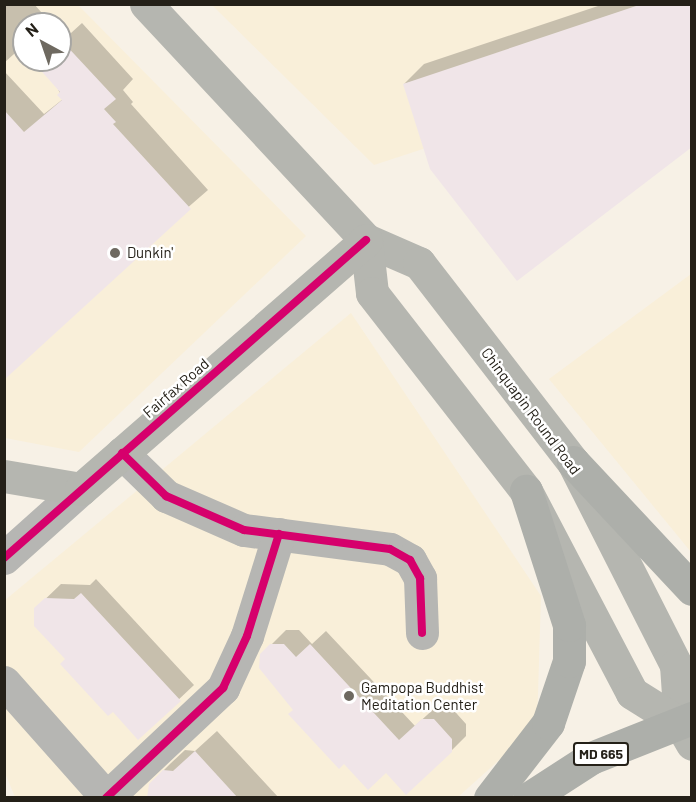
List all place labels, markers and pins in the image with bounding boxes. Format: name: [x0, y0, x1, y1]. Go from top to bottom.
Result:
place label: Dunkin': [127, 244, 173, 262]
marker: Dunkin': [108, 246, 122, 260]
place label: Gampopa Buddhist Meditation Center: [361, 678, 484, 713]
marker: Gampopa Buddhist Meditation Center: [342, 689, 356, 703]

